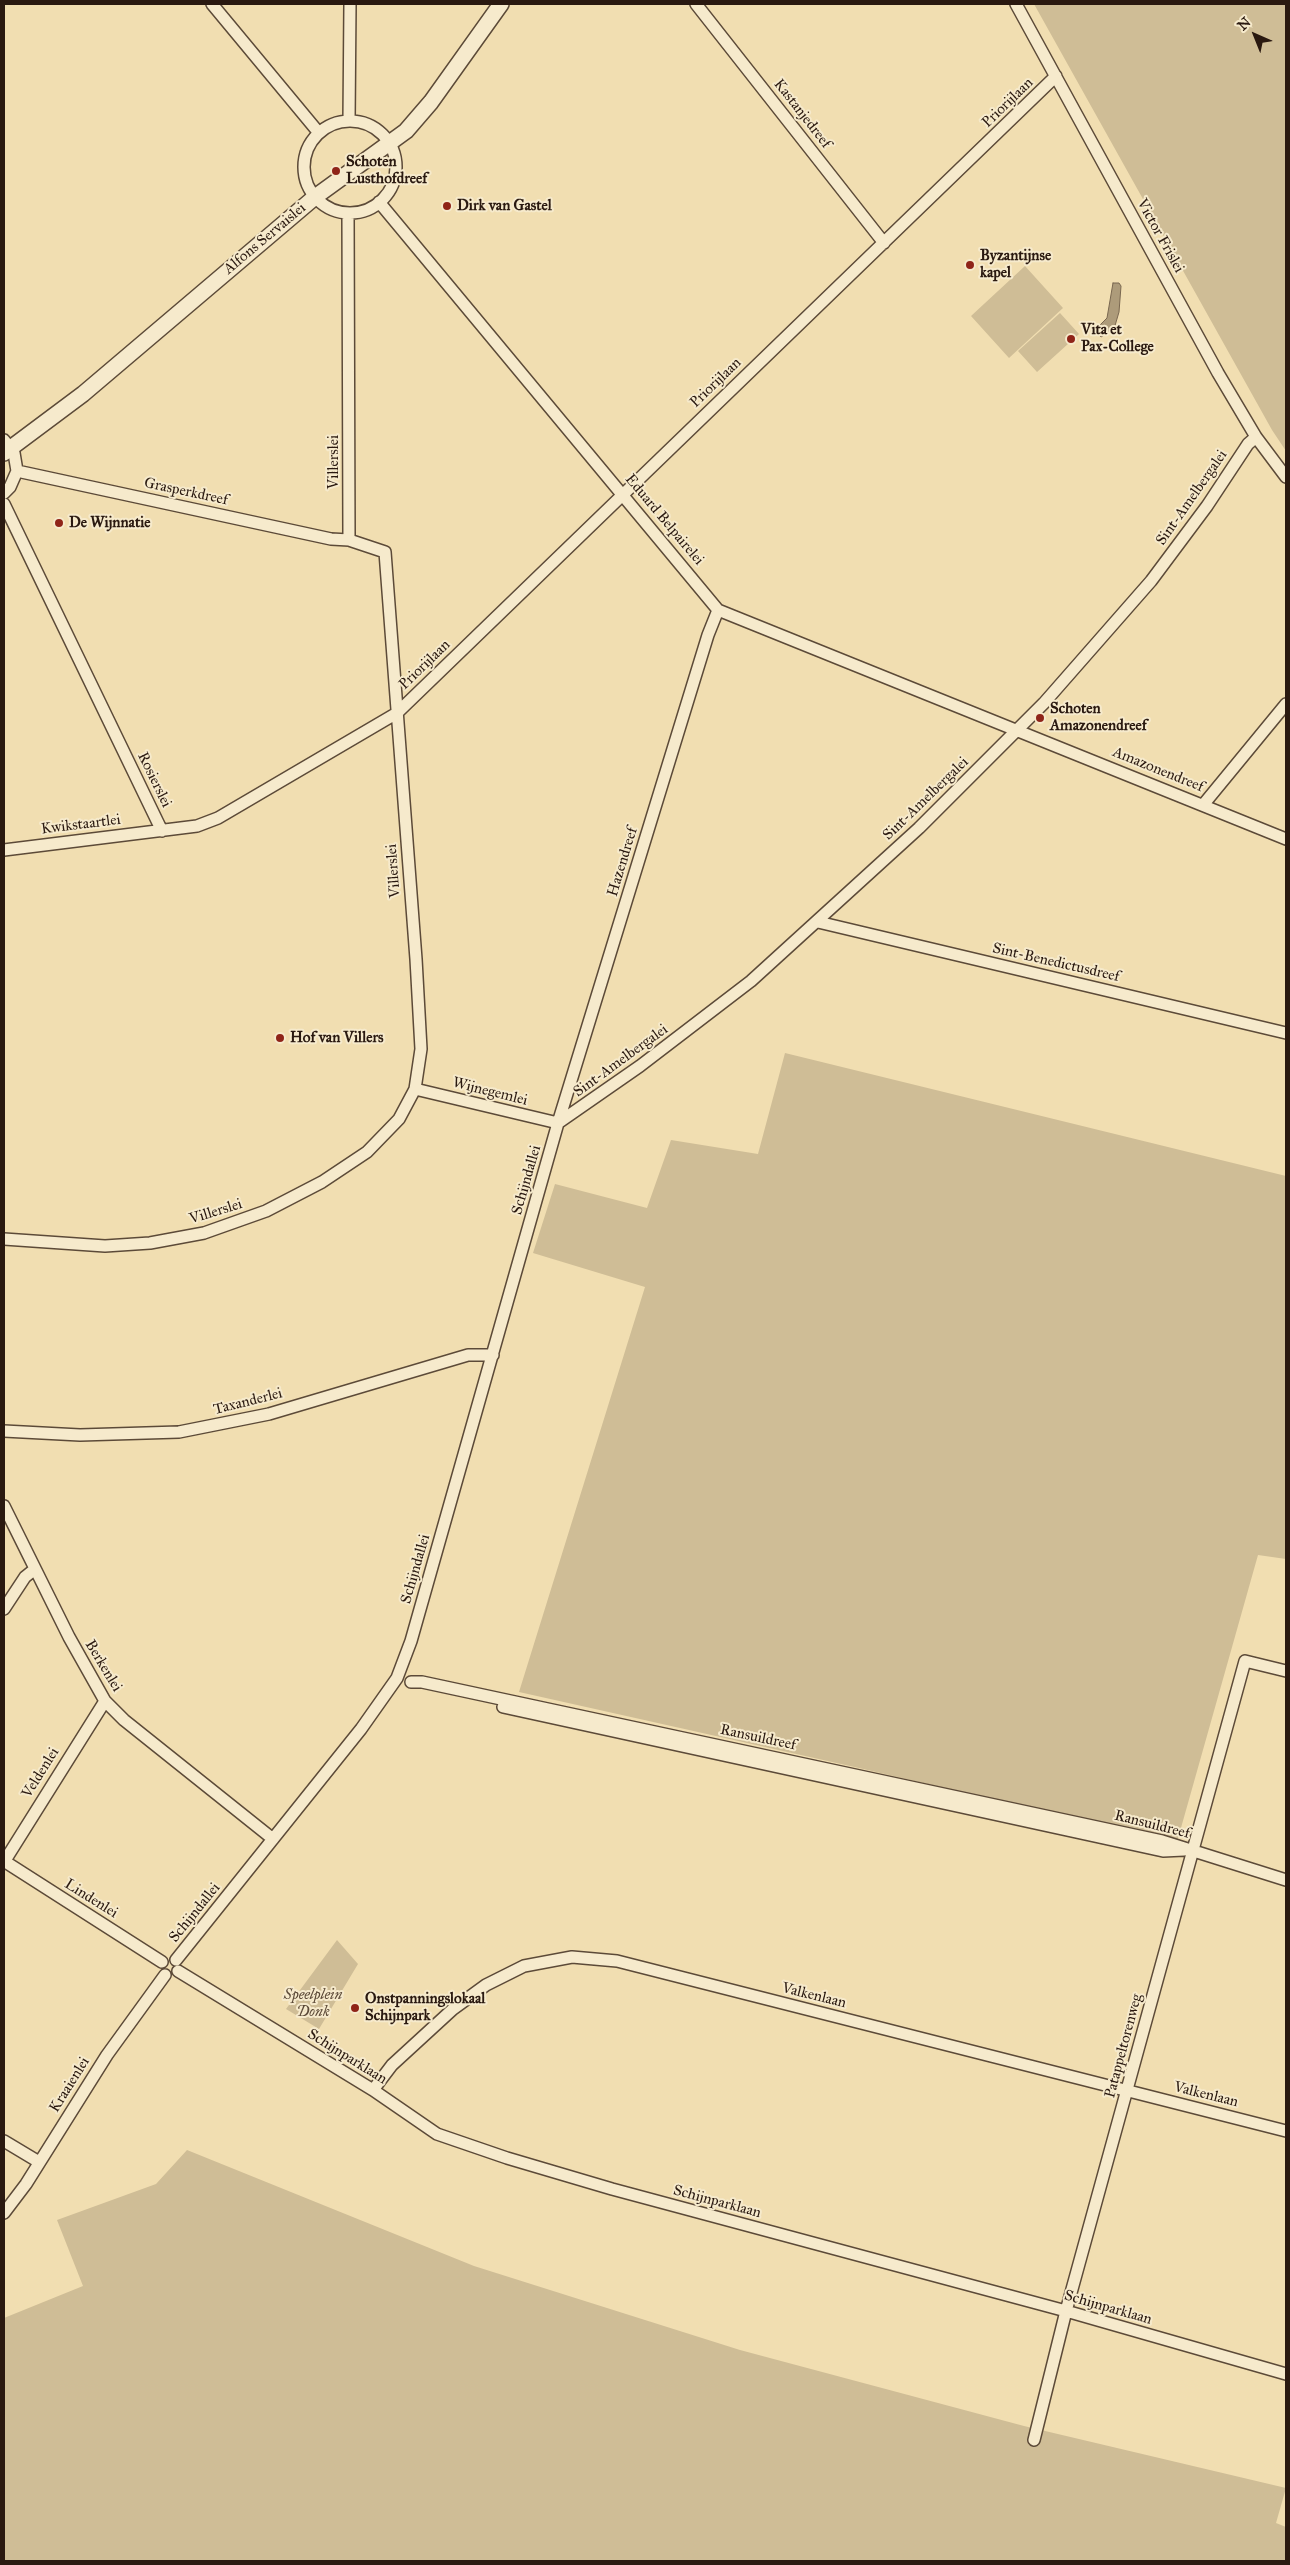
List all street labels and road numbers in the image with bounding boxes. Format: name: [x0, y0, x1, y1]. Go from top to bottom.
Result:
street label: Priorijlaan: [979, 74, 1037, 132]
street label: Kastanjedreef: [769, 76, 835, 152]
street label: Victor Frislei: [1132, 196, 1188, 276]
street label: Alfons Servaislei: [220, 199, 310, 279]
street label: Priorijlaan: [687, 354, 745, 412]
street label: Villerslei: [325, 435, 343, 489]
street label: Sint-Amelbergalei: [1152, 447, 1232, 549]
street label: Eduard Belpairelei: [621, 471, 707, 569]
street label: Grasperkdreef: [142, 474, 230, 510]
street label: Priorijlaan: [396, 636, 454, 694]
street label: Amazonendreef: [1110, 744, 1206, 796]
street label: Rosierslei: [133, 749, 175, 811]
street label: Sint-Amelbergalei: [879, 754, 973, 844]
street label: Kwikstaartlei: [40, 811, 122, 839]
street label: Hazendreef: [604, 825, 642, 899]
street label: Villerslei: [383, 843, 405, 899]
street label: Sint-Benedictusdreef: [991, 940, 1121, 986]
street label: Sint-Amelbergalei: [570, 1021, 672, 1101]
street label: Wijnegemlei: [451, 1074, 529, 1110]
street label: Schijndallei: [508, 1143, 546, 1217]
street label: Villerslei: [187, 1195, 245, 1229]
street label: Taxanderlei: [212, 1385, 284, 1419]
street label: Schijndallei: [397, 1532, 435, 1606]
street label: Berkenlei: [81, 1637, 125, 1695]
street label: Ransuildreef: [718, 1721, 798, 1755]
street label: Veldenlei: [19, 1745, 63, 1801]
street label: Ransuildreef: [1112, 1807, 1192, 1843]
street label: Lindenlei: [61, 1876, 121, 1922]
street label: Schijndallei: [166, 1880, 224, 1946]
street label: Valkenlaan: [780, 1979, 848, 2013]
street label: Patappeltorenweg: [1101, 1992, 1147, 2100]
street label: Schijnparklaan: [304, 2025, 390, 2089]
street label: Kraaienlei: [46, 2054, 94, 2116]
street label: Valkenlaan: [1172, 2078, 1240, 2112]
street label: Schijnparklaan: [671, 2182, 763, 2222]
street label: Schijnparklaan: [1062, 2287, 1154, 2329]

